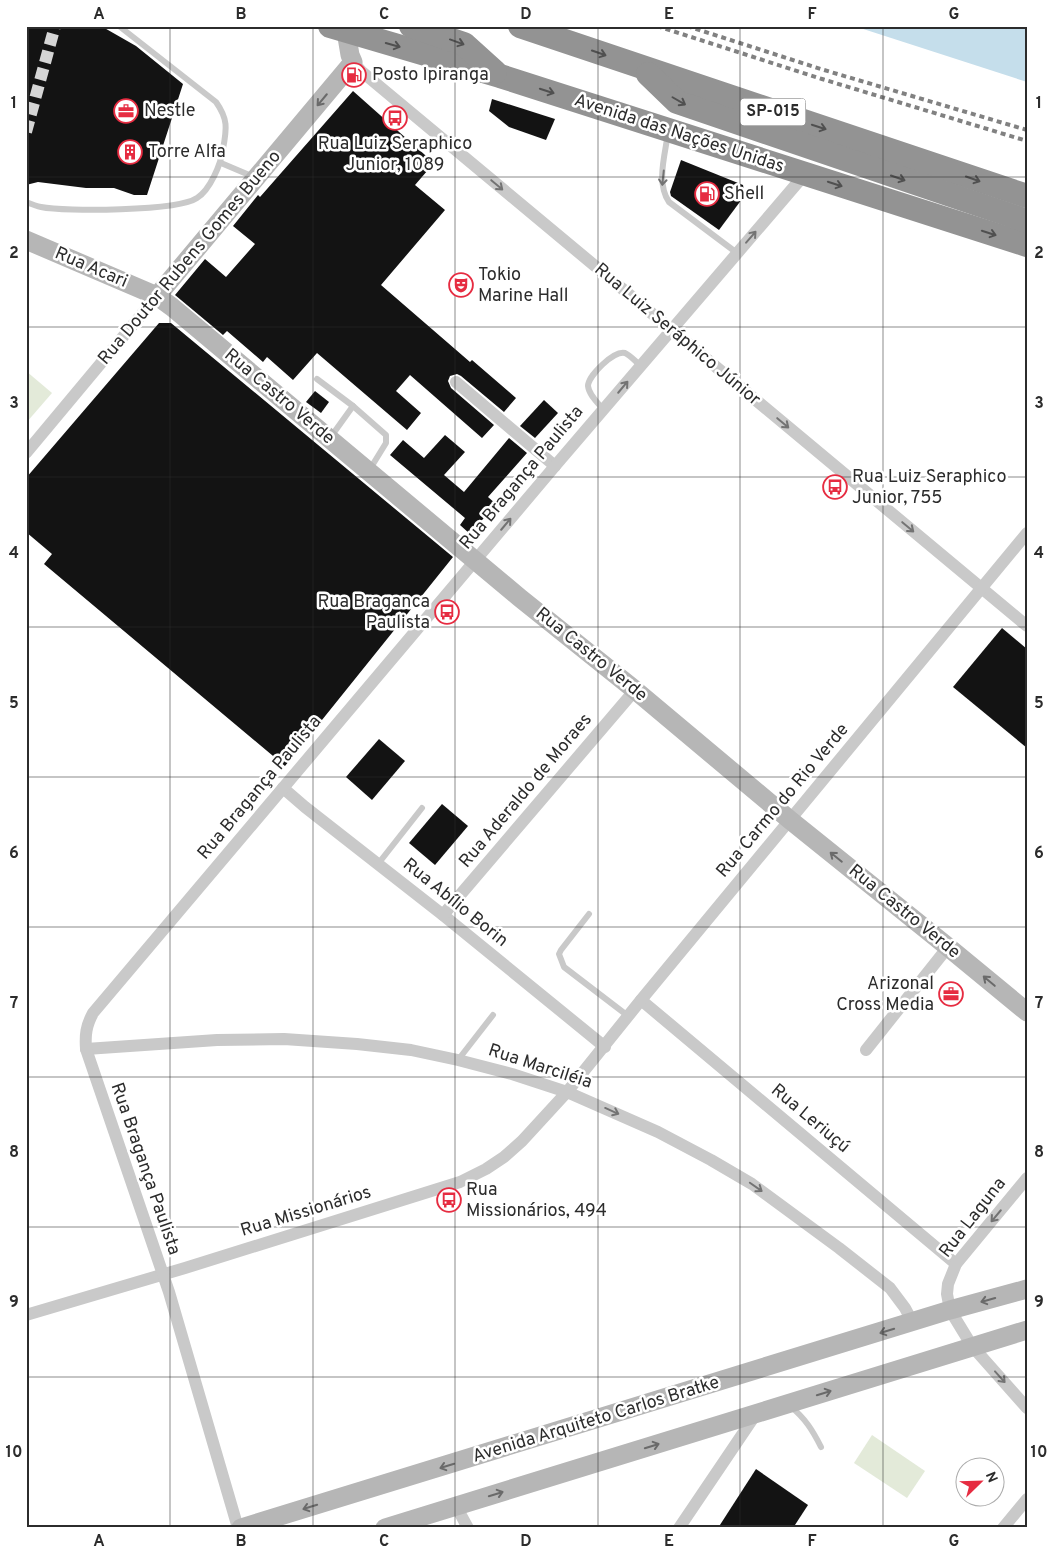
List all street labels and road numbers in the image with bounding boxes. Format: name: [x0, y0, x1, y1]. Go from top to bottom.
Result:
street label: Avenida das Nações Unidas: [571, 89, 787, 179]
road number: SP-015: [740, 98, 806, 125]
street label: Rua Doutor Rubens Gomes Bueno: [93, 146, 287, 370]
street label: Rua Acari: [51, 242, 131, 294]
street label: Rua Luiz Seráphico Júnior: [589, 259, 765, 411]
street label: Rua Castro Verde: [219, 344, 339, 450]
street label: Rua Bragança Paulista: [455, 401, 589, 555]
street label: Rua Castro Verde: [530, 603, 652, 707]
street label: Rua Aderaldo de Moraes: [455, 709, 597, 873]
street label: Rua Bragança Paulista: [193, 711, 327, 865]
street label: Rua Carmo do Rio Verde: [712, 719, 854, 883]
street label: Rua Abílio Borin: [398, 853, 512, 953]
street label: Rua Castro Verde: [843, 860, 965, 964]
street label: Rua Marciléia: [485, 1039, 595, 1095]
street label: Rua Leriuçú: [766, 1079, 854, 1159]
street label: Rua Bragança Paulista: [105, 1080, 185, 1258]
street label: Rua Laguna: [935, 1173, 1011, 1263]
street label: Rua Missionários: [238, 1181, 374, 1243]
street label: Avenida Arquiteto Carlos Bratke: [470, 1371, 722, 1469]

